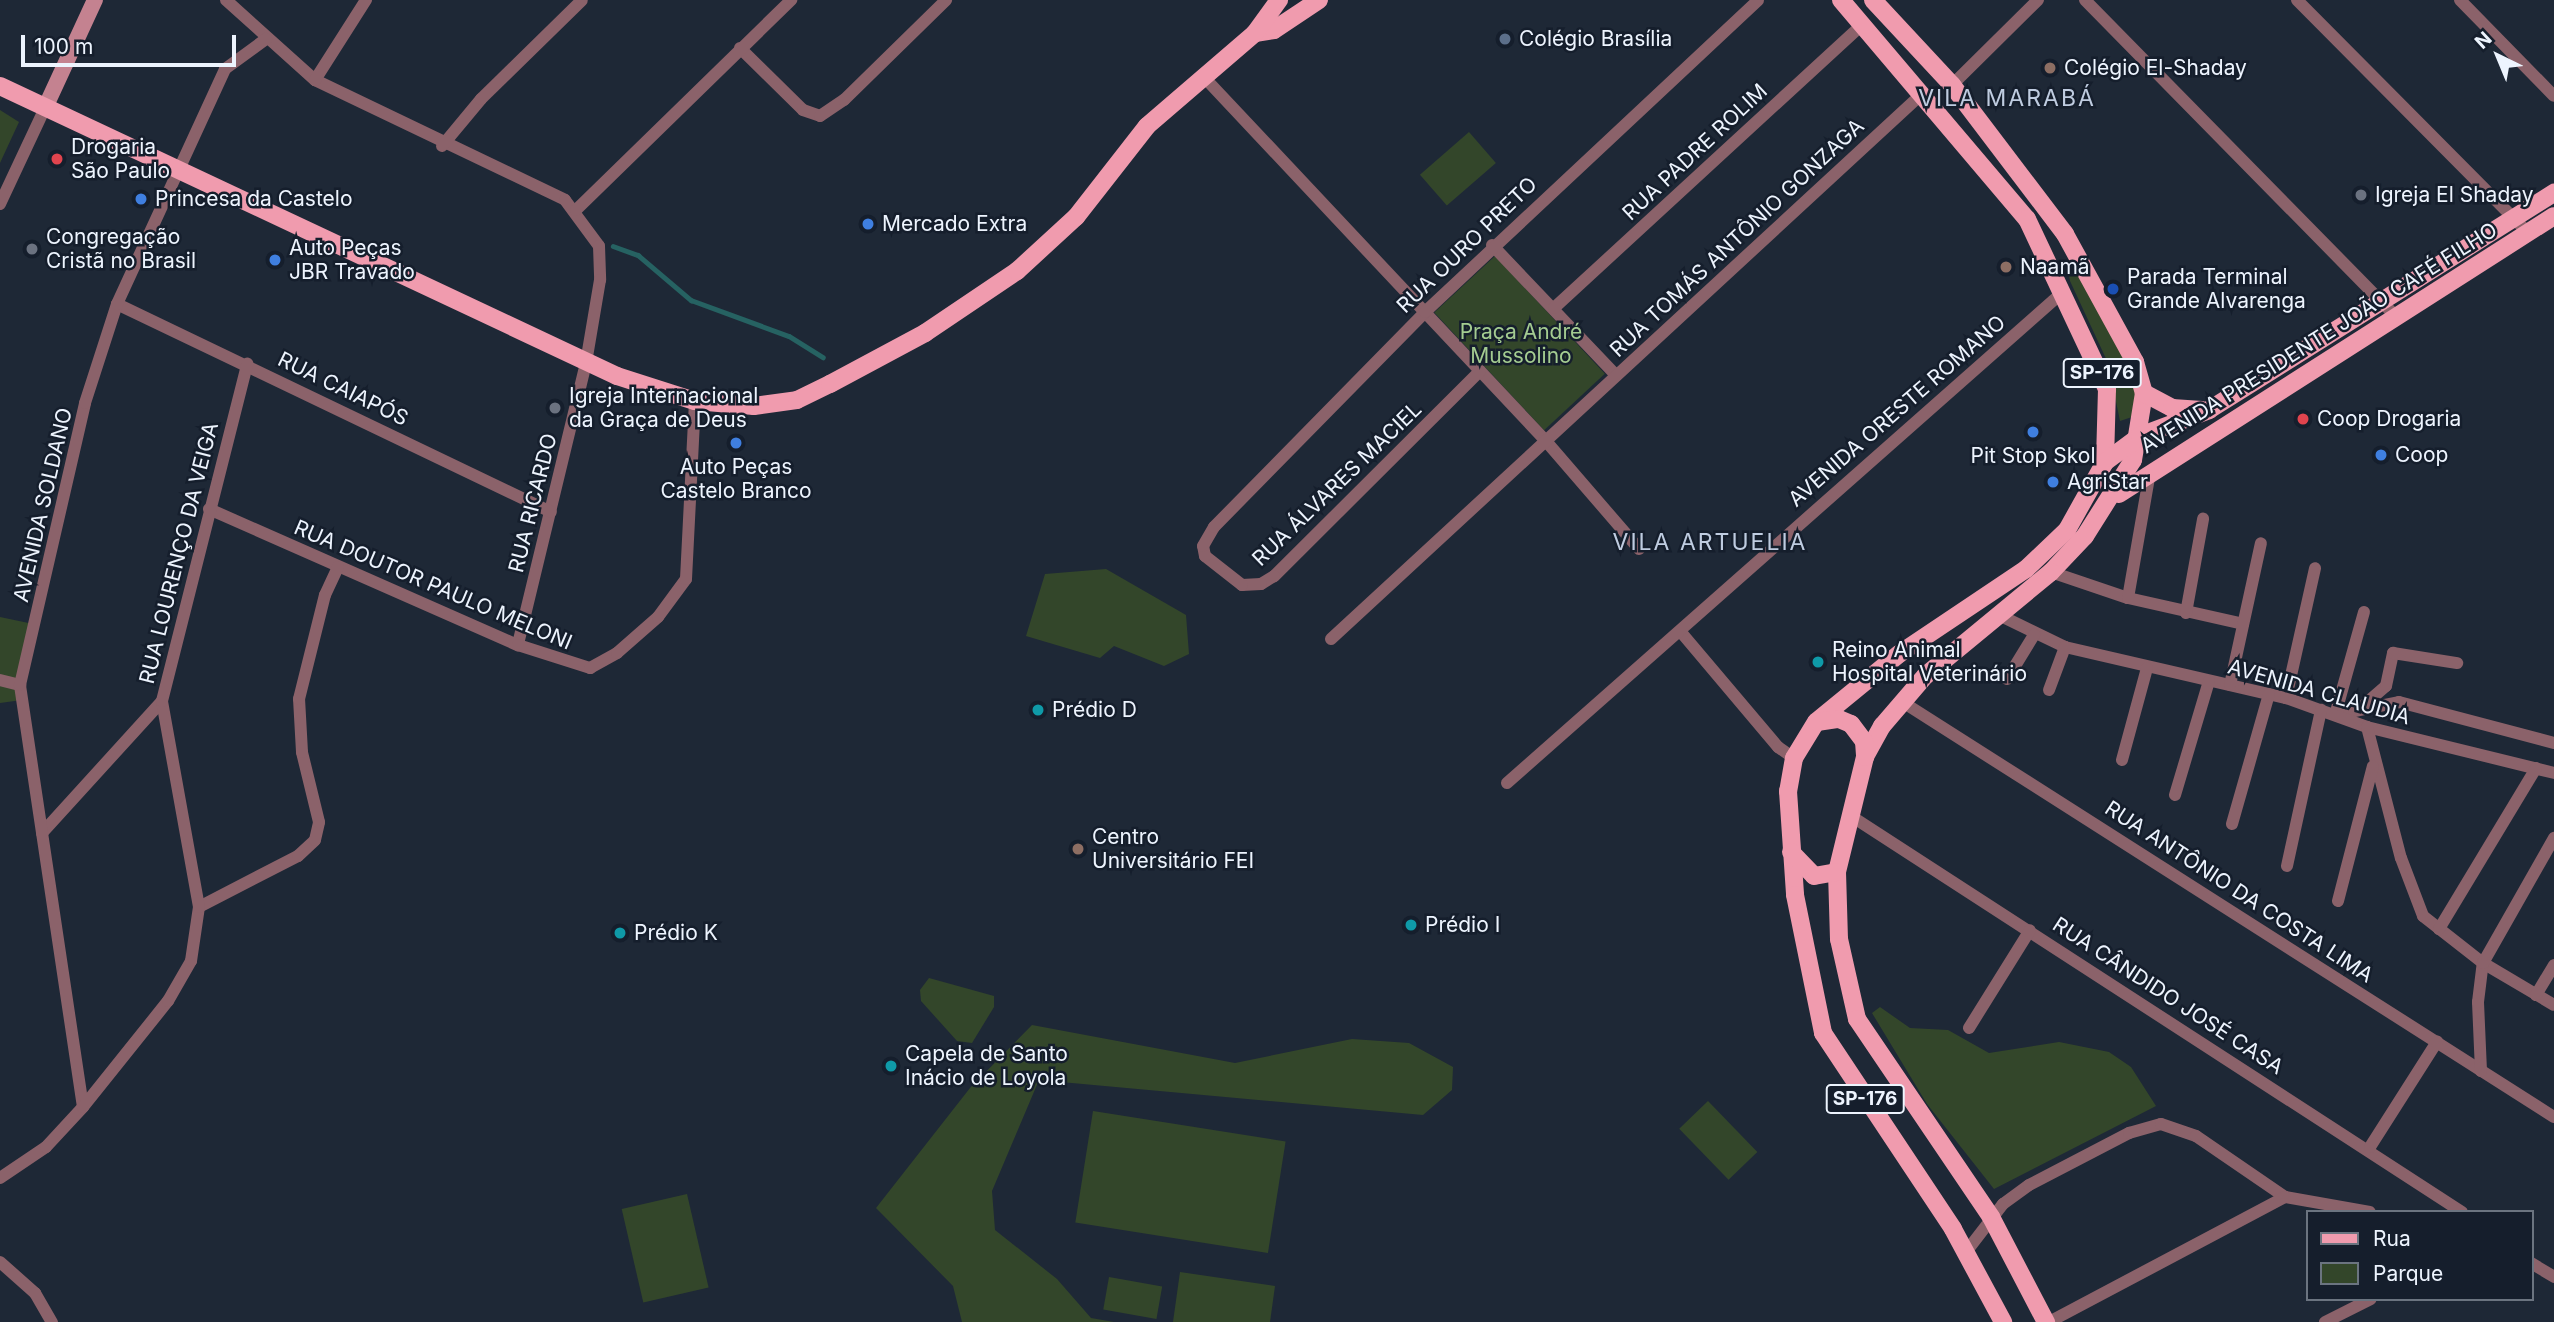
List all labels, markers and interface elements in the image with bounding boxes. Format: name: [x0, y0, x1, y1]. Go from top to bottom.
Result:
scale bar: [24, 21, 240, 65]
north arrow: [2463, 21, 2533, 91]
place label: Colégio Brasília: [1519, 26, 1672, 52]
text: N: [2470, 27, 2496, 54]
marker: Colégio Brasília: [1497, 31, 1513, 47]
text: 100 m: [34, 34, 93, 59]
place label: Colégio El-Shaday: [2064, 55, 2247, 81]
marker: Colégio El-Shaday: [2042, 60, 2058, 76]
street label: RUA PADRE ROLIM: [1617, 78, 1773, 226]
district label: VILA MARABÁ: [1920, 84, 2094, 112]
street label: RUA TOMÁS ANTÔNIO GONZAGA: [1605, 114, 1869, 362]
place label: Drogaria São Paulo: [71, 134, 170, 184]
marker: Drogaria São Paulo: [49, 151, 65, 167]
street label: RUA OURO PRETO: [1392, 172, 1542, 318]
place label: Igreja El Shaday: [2375, 182, 2534, 208]
place label: Princesa da Castelo: [155, 186, 353, 212]
marker: Igreja El Shaday: [2353, 187, 2369, 203]
marker: Princesa da Castelo: [133, 191, 149, 207]
place label: Mercado Extra: [882, 211, 1027, 237]
marker: Mercado Extra: [860, 216, 876, 232]
street label: AVENIDA PRESIDENTE JOÃO CAFÉ FILHO: [2136, 217, 2502, 459]
place label: Congregação Cristã no Brasil: [46, 224, 196, 274]
place label: Auto Peças JBR Travado: [289, 235, 415, 285]
marker: Congregação Cristã no Brasil: [24, 241, 40, 257]
marker: Auto Peças JBR Travado: [267, 252, 283, 268]
place label: Naamã: [2020, 254, 2090, 280]
marker: Naamã: [1998, 259, 2014, 275]
place label: Parada Terminal Grande Alvarenga: [2127, 264, 2306, 314]
marker: Parada Terminal Grande Alvarenga: [2105, 281, 2121, 297]
street label: AVENIDA ORESTE ROMANO: [1783, 310, 2011, 512]
park label: Praça André Mussolino: [1460, 319, 1582, 369]
street label: RUA CAIAPÓS: [274, 347, 412, 431]
road number: SP-176: [2062, 358, 2142, 388]
place label: Igreja Internacional da Graça de Deus: [569, 383, 758, 433]
street label: RUA ÁLVARES MACIEL: [1247, 397, 1427, 571]
marker: Igreja Internacional da Graça de Deus: [547, 400, 563, 416]
street label: AVENIDA SOLDANO: [8, 405, 78, 605]
place label: Coop Drogaria: [2317, 406, 2461, 432]
marker: Coop Drogaria: [2295, 411, 2311, 427]
street label: RUA LOURENÇO DA VEIGA: [134, 420, 224, 686]
marker: Pit Stop Skol: [2025, 424, 2041, 440]
street label: RUA RICARDO: [504, 431, 562, 575]
marker: Auto Peças Castelo Branco: [728, 435, 744, 451]
place label: Coop: [2395, 442, 2448, 468]
place label: Pit Stop Skol: [1971, 443, 2095, 469]
marker: Coop: [2373, 447, 2389, 463]
place label: Auto Peças Castelo Branco: [660, 454, 812, 504]
place label: AgriStar: [2067, 469, 2148, 495]
marker: AgriStar: [2045, 474, 2061, 490]
street label: RUA DOUTOR PAULO MELONI: [290, 515, 576, 655]
district label: VILA ARTUELIA: [1614, 528, 1806, 556]
place label: Reino Animal Hospital Veterinário: [1832, 637, 2027, 687]
marker: Reino Animal Hospital Veterinário: [1810, 654, 1826, 670]
street label: AVENIDA CLAUDIA: [2225, 654, 2413, 730]
place label: Prédio D: [1052, 697, 1137, 723]
marker: Prédio D: [1030, 702, 1046, 718]
street label: RUA ANTÔNIO DA COSTA LIMA: [2100, 796, 2378, 988]
place label: Centro Universitário FEI: [1092, 824, 1254, 874]
marker: Centro Universitário FEI: [1070, 841, 1086, 857]
place label: Prédio I: [1425, 912, 1500, 938]
street label: RUA CÂNDIDO JOSÉ CASA: [2048, 912, 2288, 1080]
marker: Prédio I: [1403, 917, 1419, 933]
place label: Prédio K: [634, 920, 718, 946]
marker: Prédio K: [612, 925, 628, 941]
place label: Capela de Santo Inácio de Loyola: [905, 1041, 1068, 1091]
marker: Capela de Santo Inácio de Loyola: [883, 1058, 899, 1074]
road number: SP-176: [1825, 1084, 1905, 1114]
legend: [2306, 1210, 2533, 1301]
text: Rua: [2373, 1226, 2411, 1251]
text: Parque: [2373, 1261, 2443, 1286]

